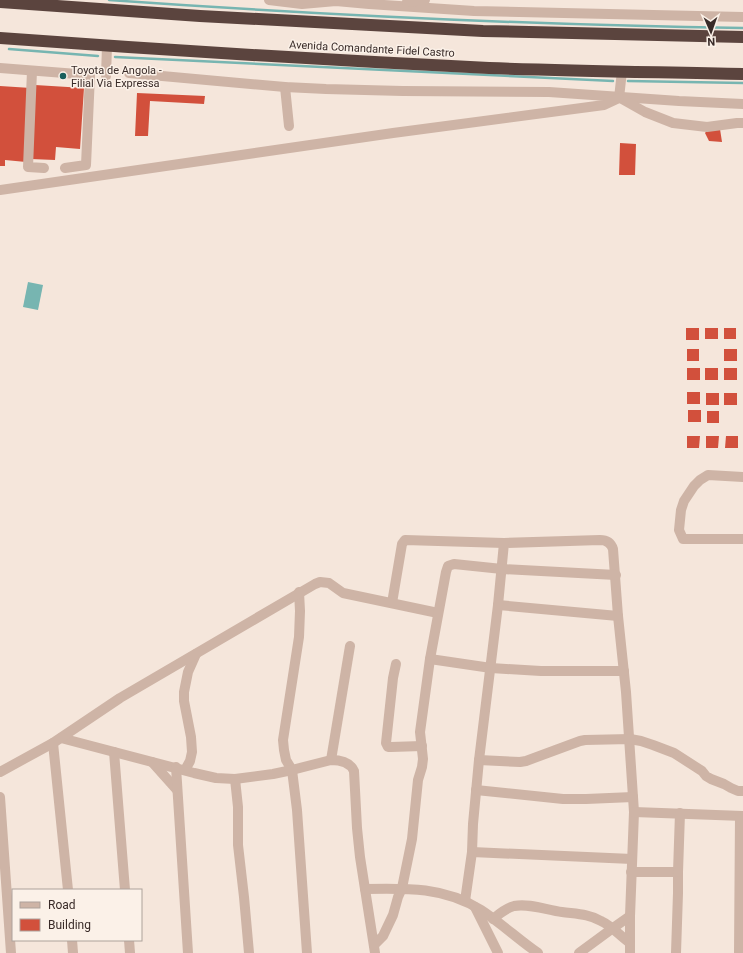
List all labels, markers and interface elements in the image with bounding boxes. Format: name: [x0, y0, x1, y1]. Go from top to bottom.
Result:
north arrow: [691, 12, 731, 52]
text: N: [707, 35, 715, 48]
street label: Avenida Comandante Fidel Castro: [289, 38, 455, 60]
place label: Toyota de Angola - Filial Via Expressa: [71, 64, 162, 90]
marker: Toyota de Angola - Filial Via Expressa: [58, 71, 68, 81]
legend: [12, 889, 142, 941]
text: Road: [48, 898, 76, 912]
text: Building: [48, 918, 91, 932]

